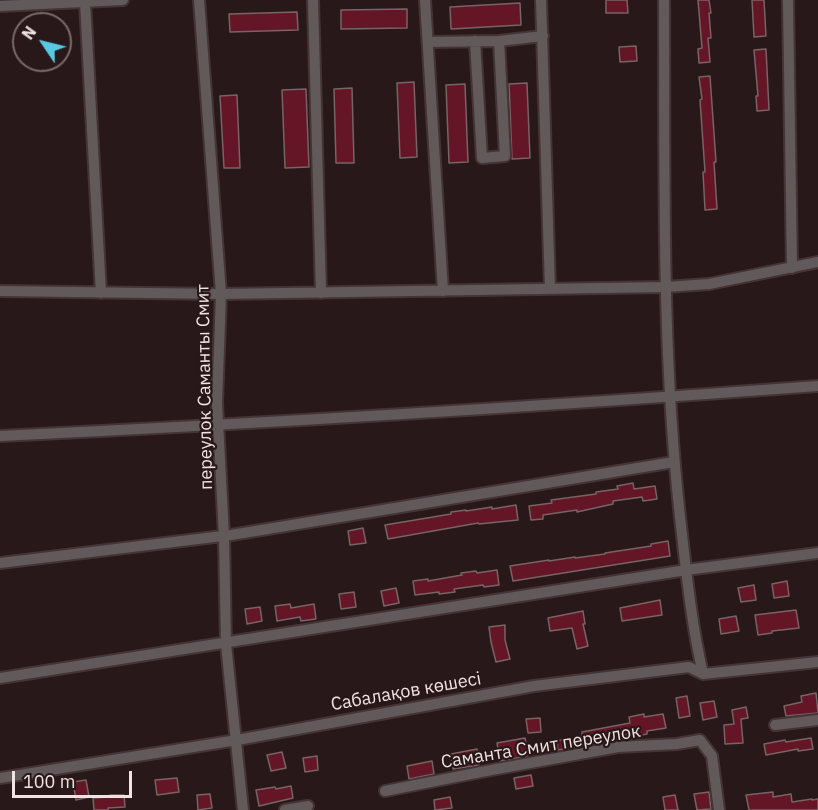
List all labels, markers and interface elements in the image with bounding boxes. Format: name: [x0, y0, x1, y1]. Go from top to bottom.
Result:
north arrow: [12, 12, 72, 72]
text: N: [17, 22, 40, 43]
street label: переулок Саманты Смит: [192, 284, 218, 490]
street label: Сабалақов көшесі: [329, 668, 483, 716]
street label: Саманта Смит переулок: [440, 721, 642, 773]
scale bar: [15, 759, 135, 797]
text: 100 m: [23, 770, 75, 793]

